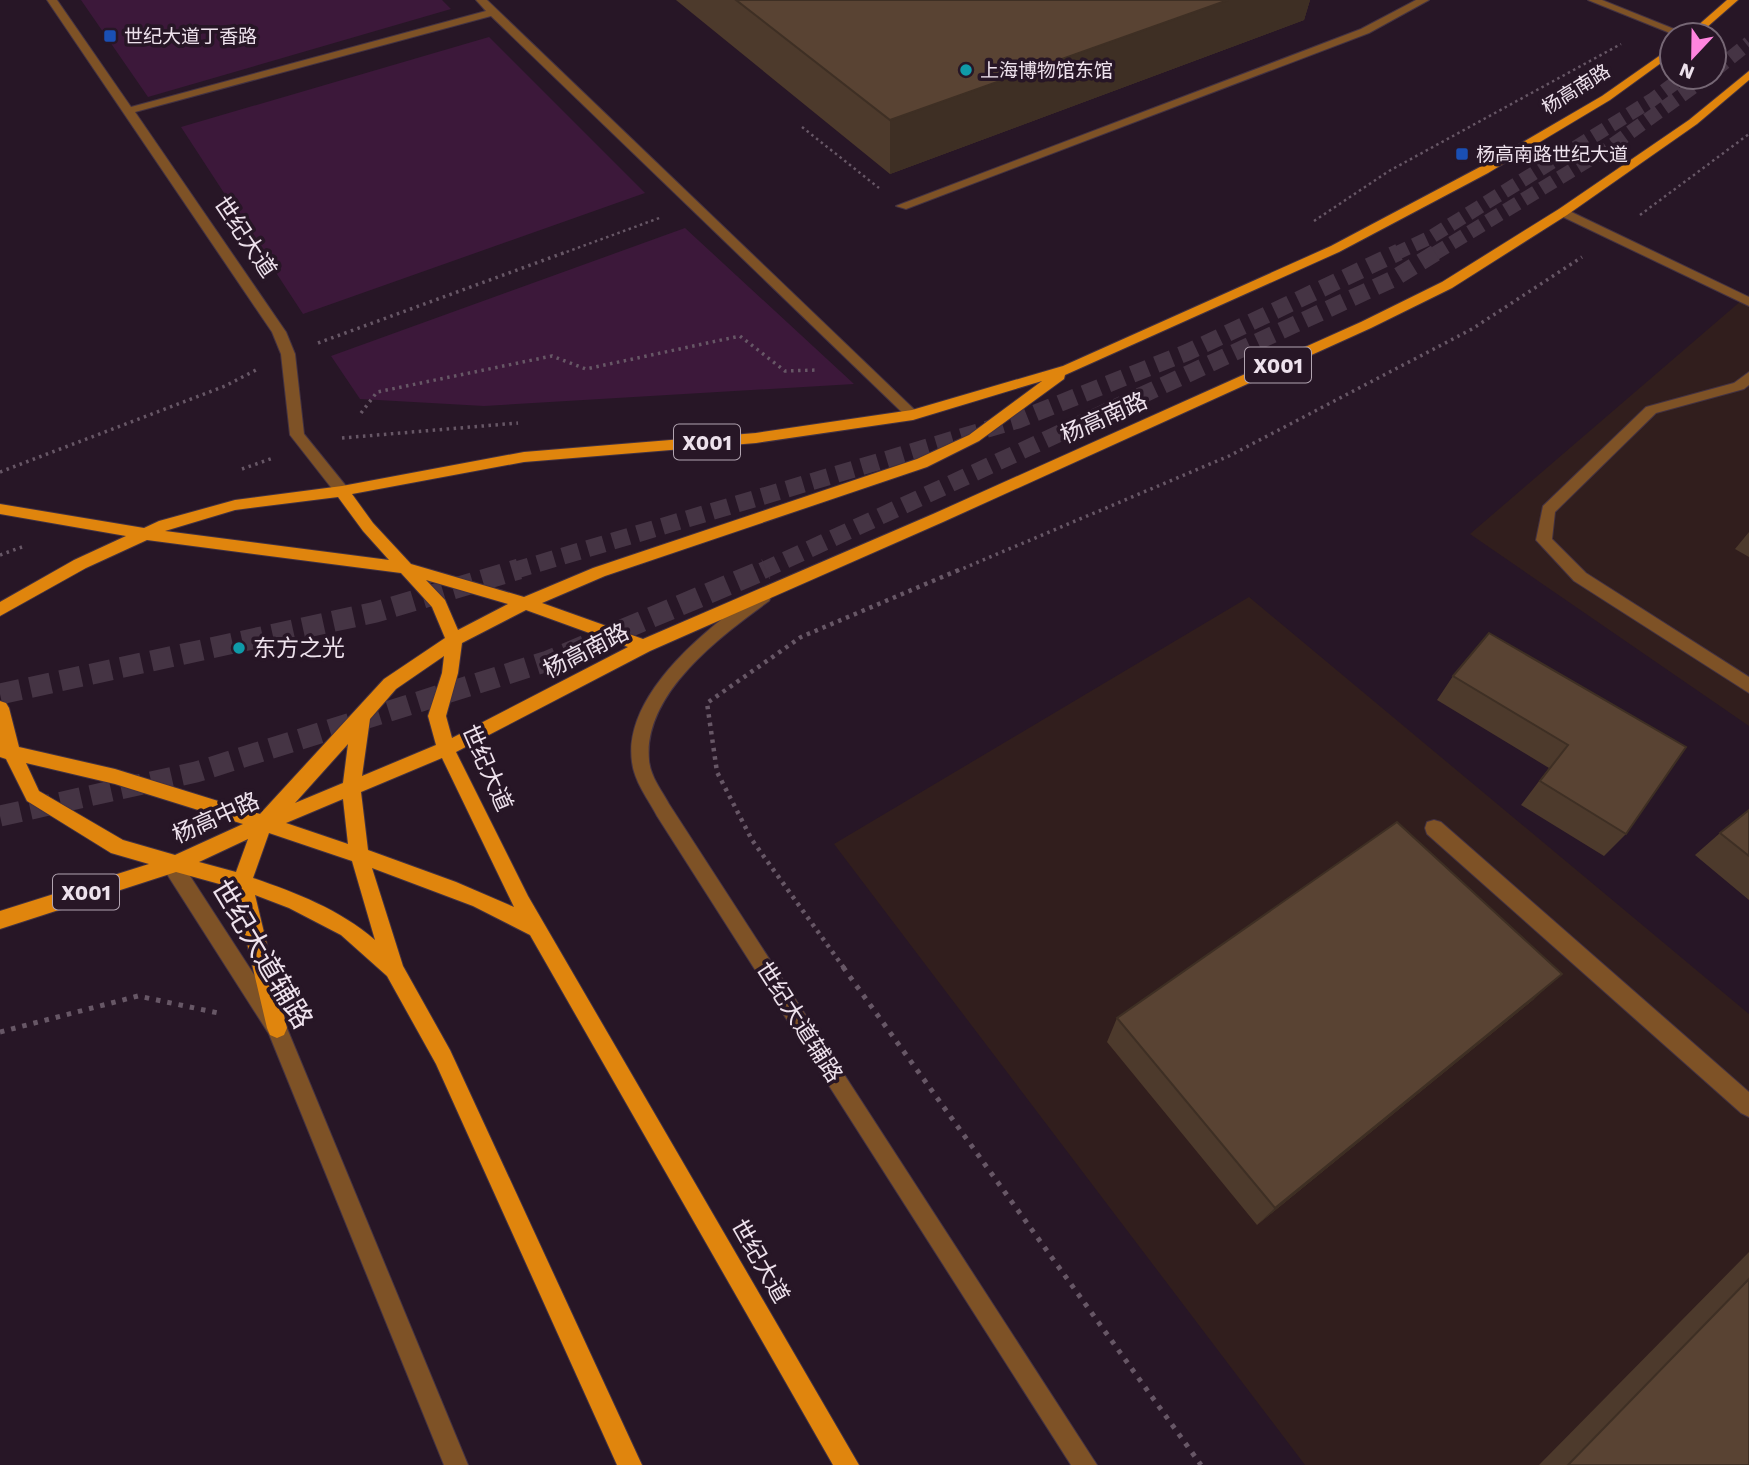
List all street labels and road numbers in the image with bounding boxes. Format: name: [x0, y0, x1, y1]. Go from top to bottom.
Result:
street label: 杨高南路: [1538, 59, 1614, 119]
street label: 世纪大道: [208, 191, 282, 283]
road number: X001: [1245, 348, 1311, 382]
street label: 杨高南路: [1056, 387, 1152, 449]
road number: X001: [674, 424, 740, 460]
street label: 杨高南路: [539, 618, 633, 684]
street label: 世纪大道: [456, 720, 518, 816]
street label: 杨高中路: [168, 787, 264, 849]
street label: 世纪大道辅路: [205, 873, 319, 1035]
road number: X001: [53, 874, 119, 910]
street label: 世纪大道辅路: [750, 957, 848, 1087]
street label: 世纪大道: [725, 1214, 795, 1308]

